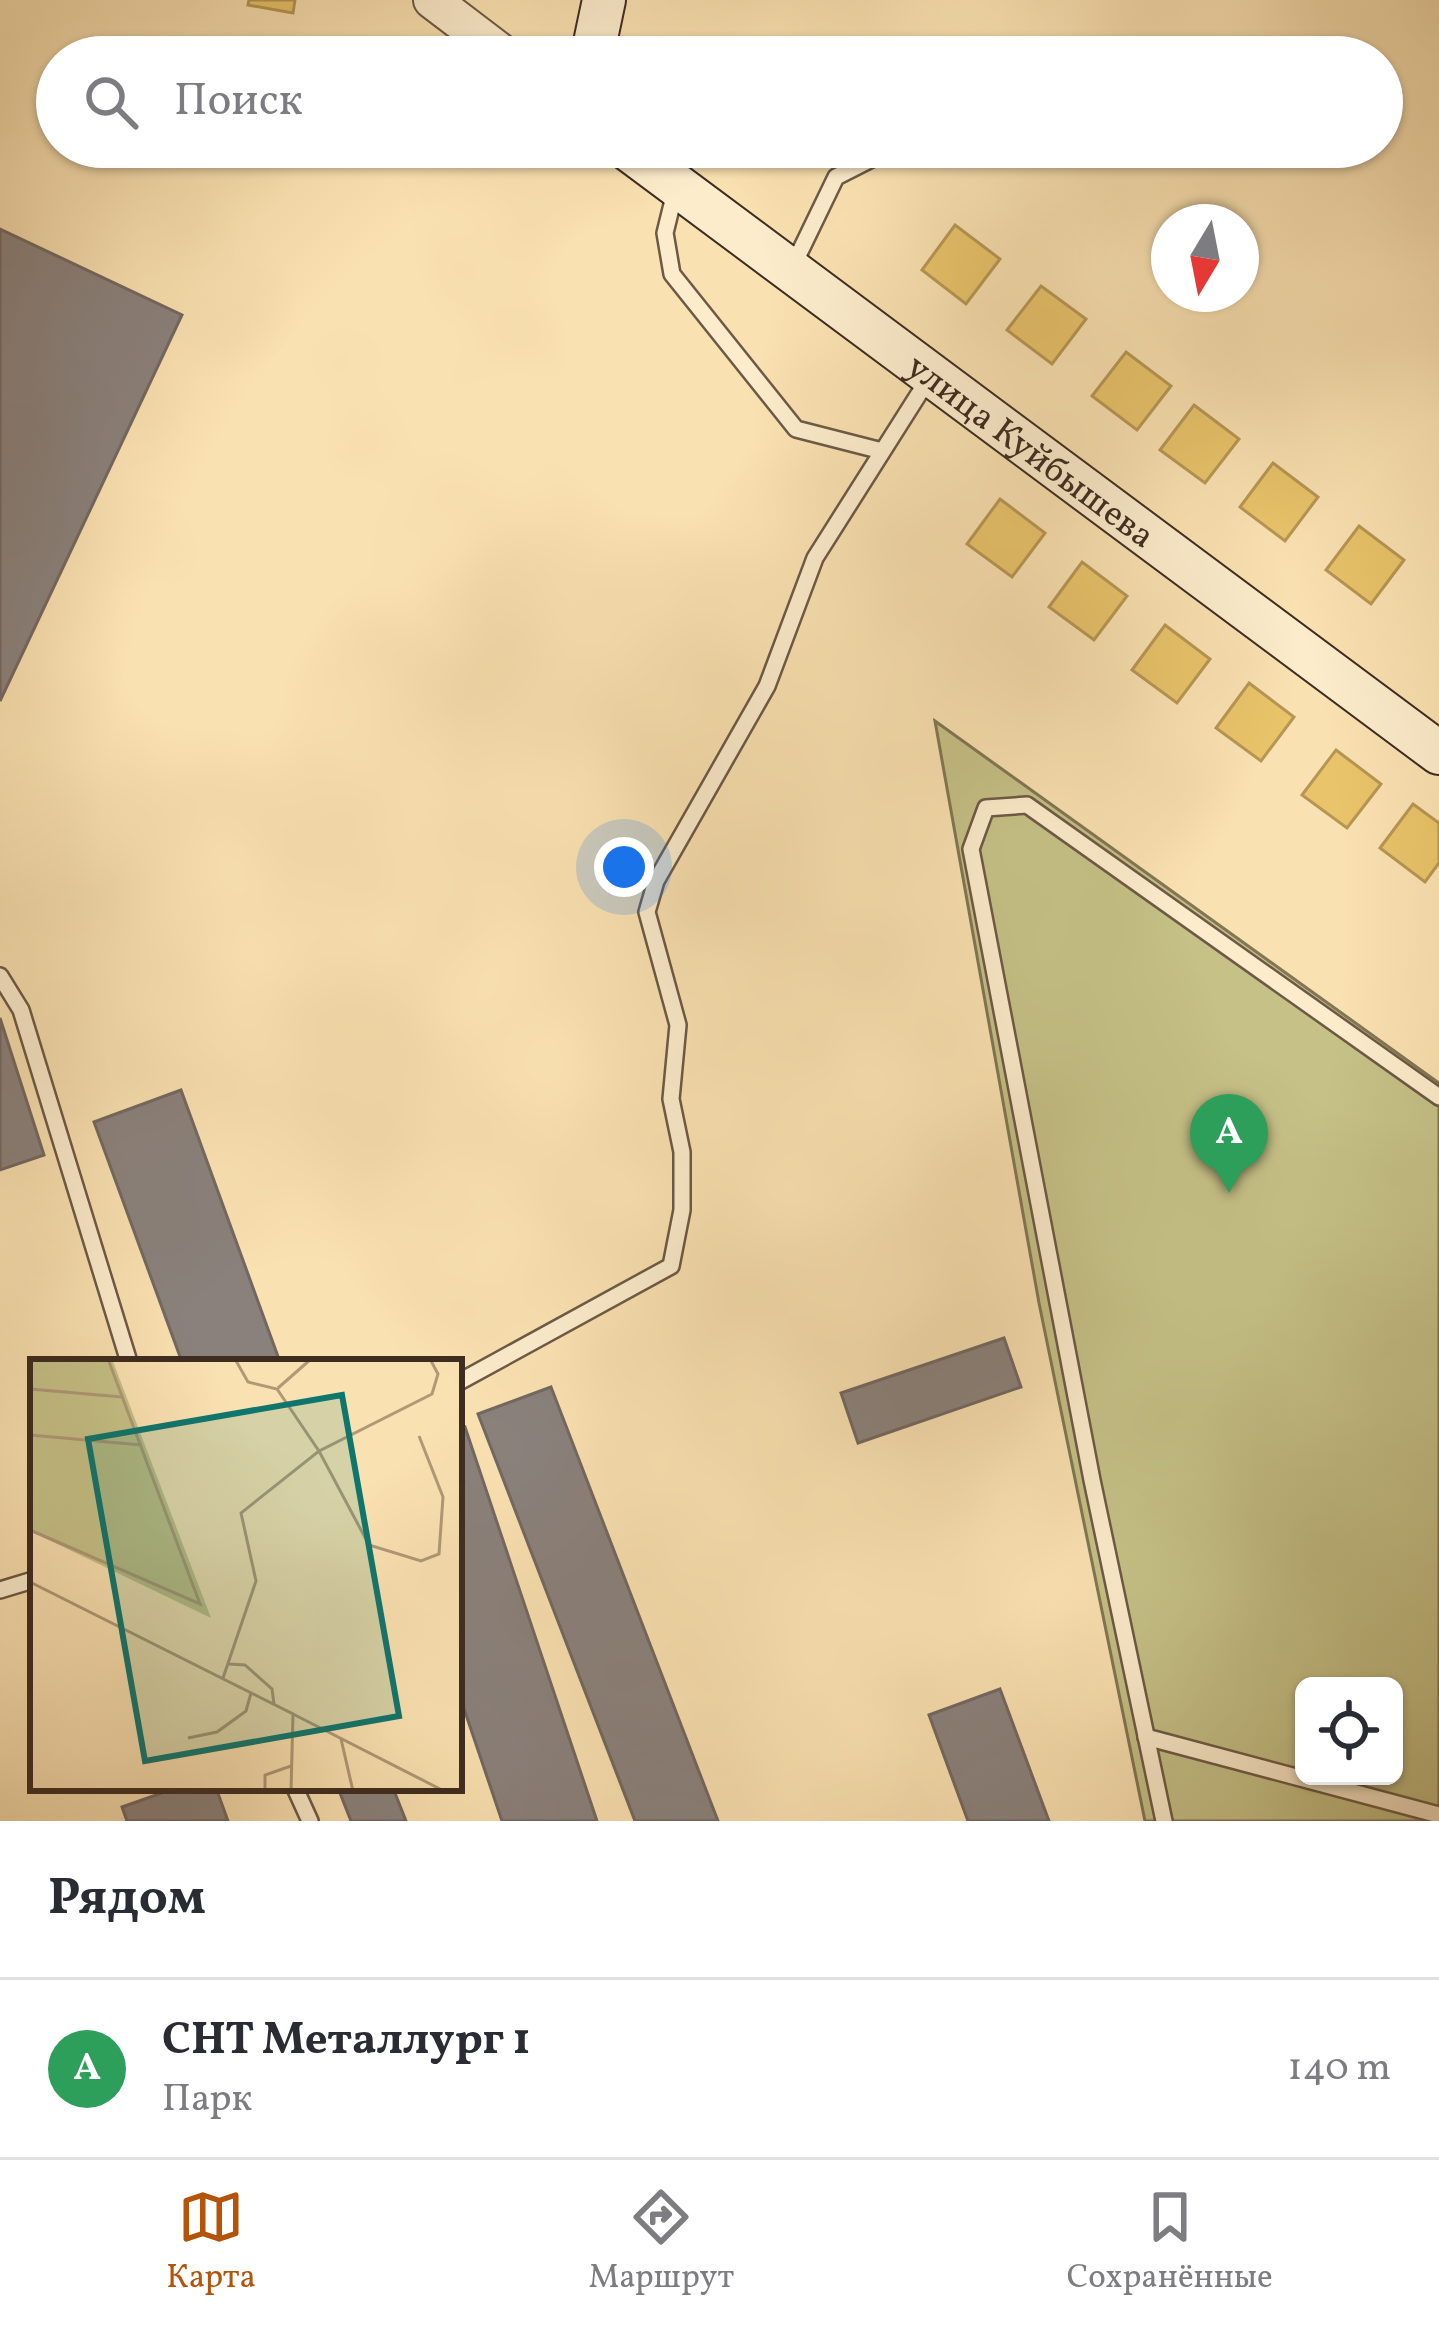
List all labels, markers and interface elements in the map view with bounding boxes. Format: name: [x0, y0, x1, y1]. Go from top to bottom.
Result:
search box: [36, 36, 1403, 168]
icon: search: [78, 69, 144, 135]
text: Поиск: [174, 71, 303, 134]
north arrow: [1151, 204, 1259, 312]
street label: улица Куйбышева: [895, 344, 1164, 562]
your location: [594, 837, 654, 897]
pin: A: [1190, 1094, 1268, 1193]
inset map: [30, 1359, 462, 1791]
map controls: [1295, 1677, 1403, 1785]
button: locate: [1295, 1677, 1403, 1785]
text: Рядом: [48, 1864, 206, 1935]
text: СНТ Металлург 1: [162, 2010, 531, 2073]
text: A: [73, 2042, 101, 2096]
text: 140 m: [1288, 2042, 1391, 2096]
text: Парк: [162, 2073, 252, 2127]
tab: Карта: [166, 2184, 256, 2302]
tab: Маршрут: [589, 2184, 734, 2302]
tab: Сохранённые: [1067, 2184, 1273, 2302]

